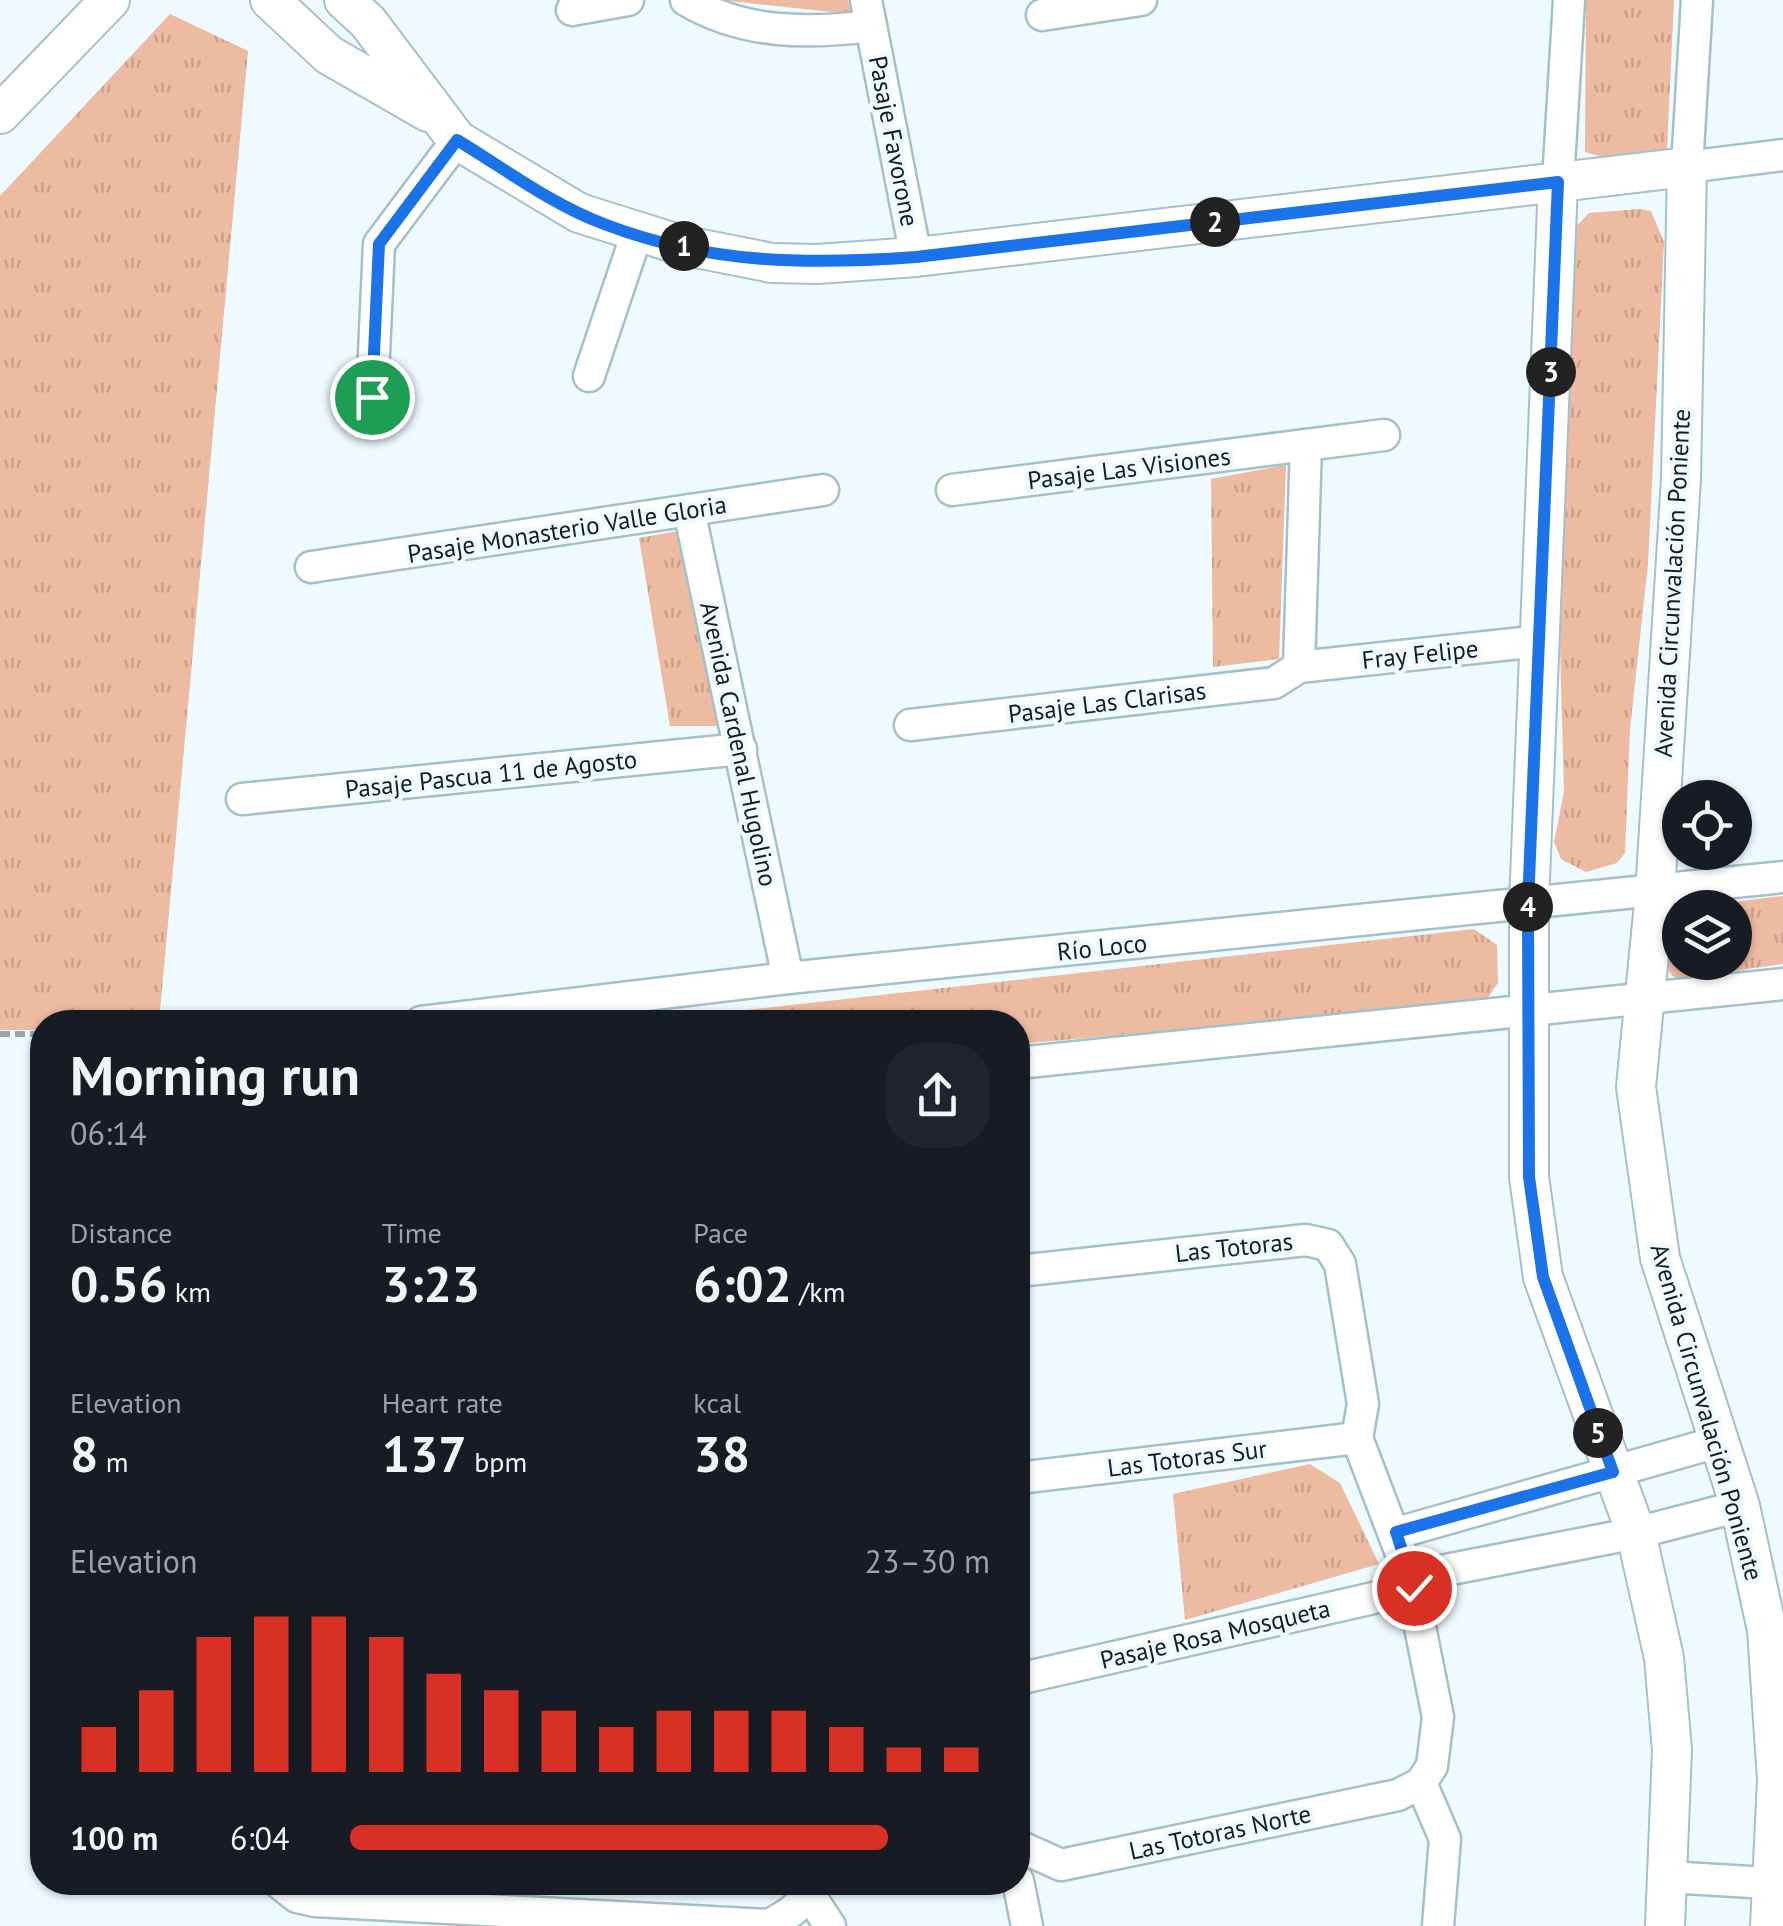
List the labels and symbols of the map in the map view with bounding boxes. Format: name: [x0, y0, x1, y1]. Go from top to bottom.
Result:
street label: Pasaje Favorone: [862, 53, 926, 229]
pin: 2: [1190, 197, 1240, 247]
pin: 1: [659, 221, 709, 271]
pin: 3: [1526, 347, 1576, 397]
pin: [330, 355, 415, 440]
street label: Avenida Circunvalación Poniente: [1647, 408, 1697, 758]
street label: Pasaje Las Visiones: [1026, 440, 1232, 496]
street label: Pasaje Monasterio Valle Gloria: [405, 488, 729, 570]
street label: Avenida Cardenal Hugolino: [693, 599, 785, 889]
street label: Fray Felipe: [1360, 632, 1480, 676]
street label: Pasaje Las Clarisas: [1006, 674, 1208, 730]
street label: Pasaje Pascua 11 de Agosto: [343, 743, 639, 805]
pin: 4: [1503, 882, 1553, 932]
street label: Río Loco: [1055, 926, 1149, 968]
street label: Las Totoras: [1173, 1225, 1295, 1269]
street label: Avenida Circunvalación Poniente: [1644, 1240, 1770, 1584]
pin: 5: [1573, 1408, 1623, 1458]
street label: Las Totoras Sur: [1106, 1432, 1269, 1484]
pin: [1372, 1546, 1457, 1631]
street label: Pasaje Rosa Mosqueta: [1097, 1592, 1333, 1676]
street label: Las Totoras Norte: [1126, 1797, 1314, 1867]

